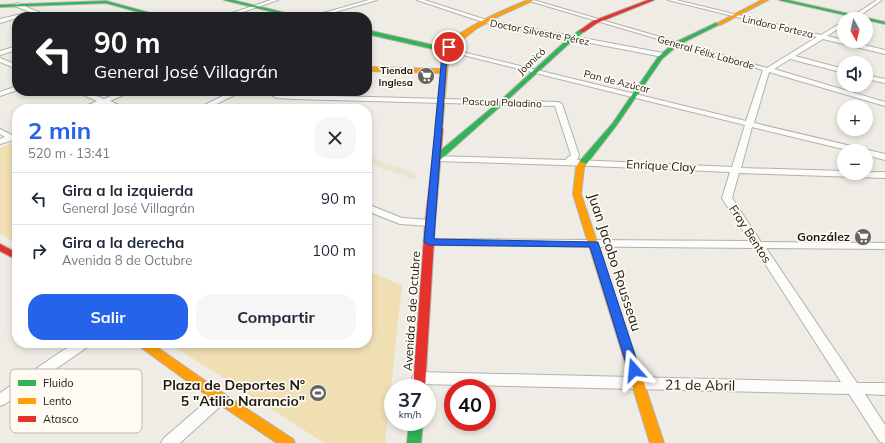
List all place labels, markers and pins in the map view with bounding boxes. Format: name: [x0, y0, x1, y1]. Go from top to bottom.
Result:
pin: [432, 30, 466, 64]
place label: Tienda Inglesa: [379, 64, 413, 89]
supermarket icon: Tienda Inglesa: [416, 66, 436, 86]
supermarket icon: González: [853, 227, 873, 247]
place label: González: [797, 229, 850, 244]
place label: Plaza de Deportes Nº 5 "Atilio Narancio": [163, 376, 305, 410]
sports icon: Plaza de Deportes Nº 5 "Atilio Narancio": [308, 383, 328, 403]

